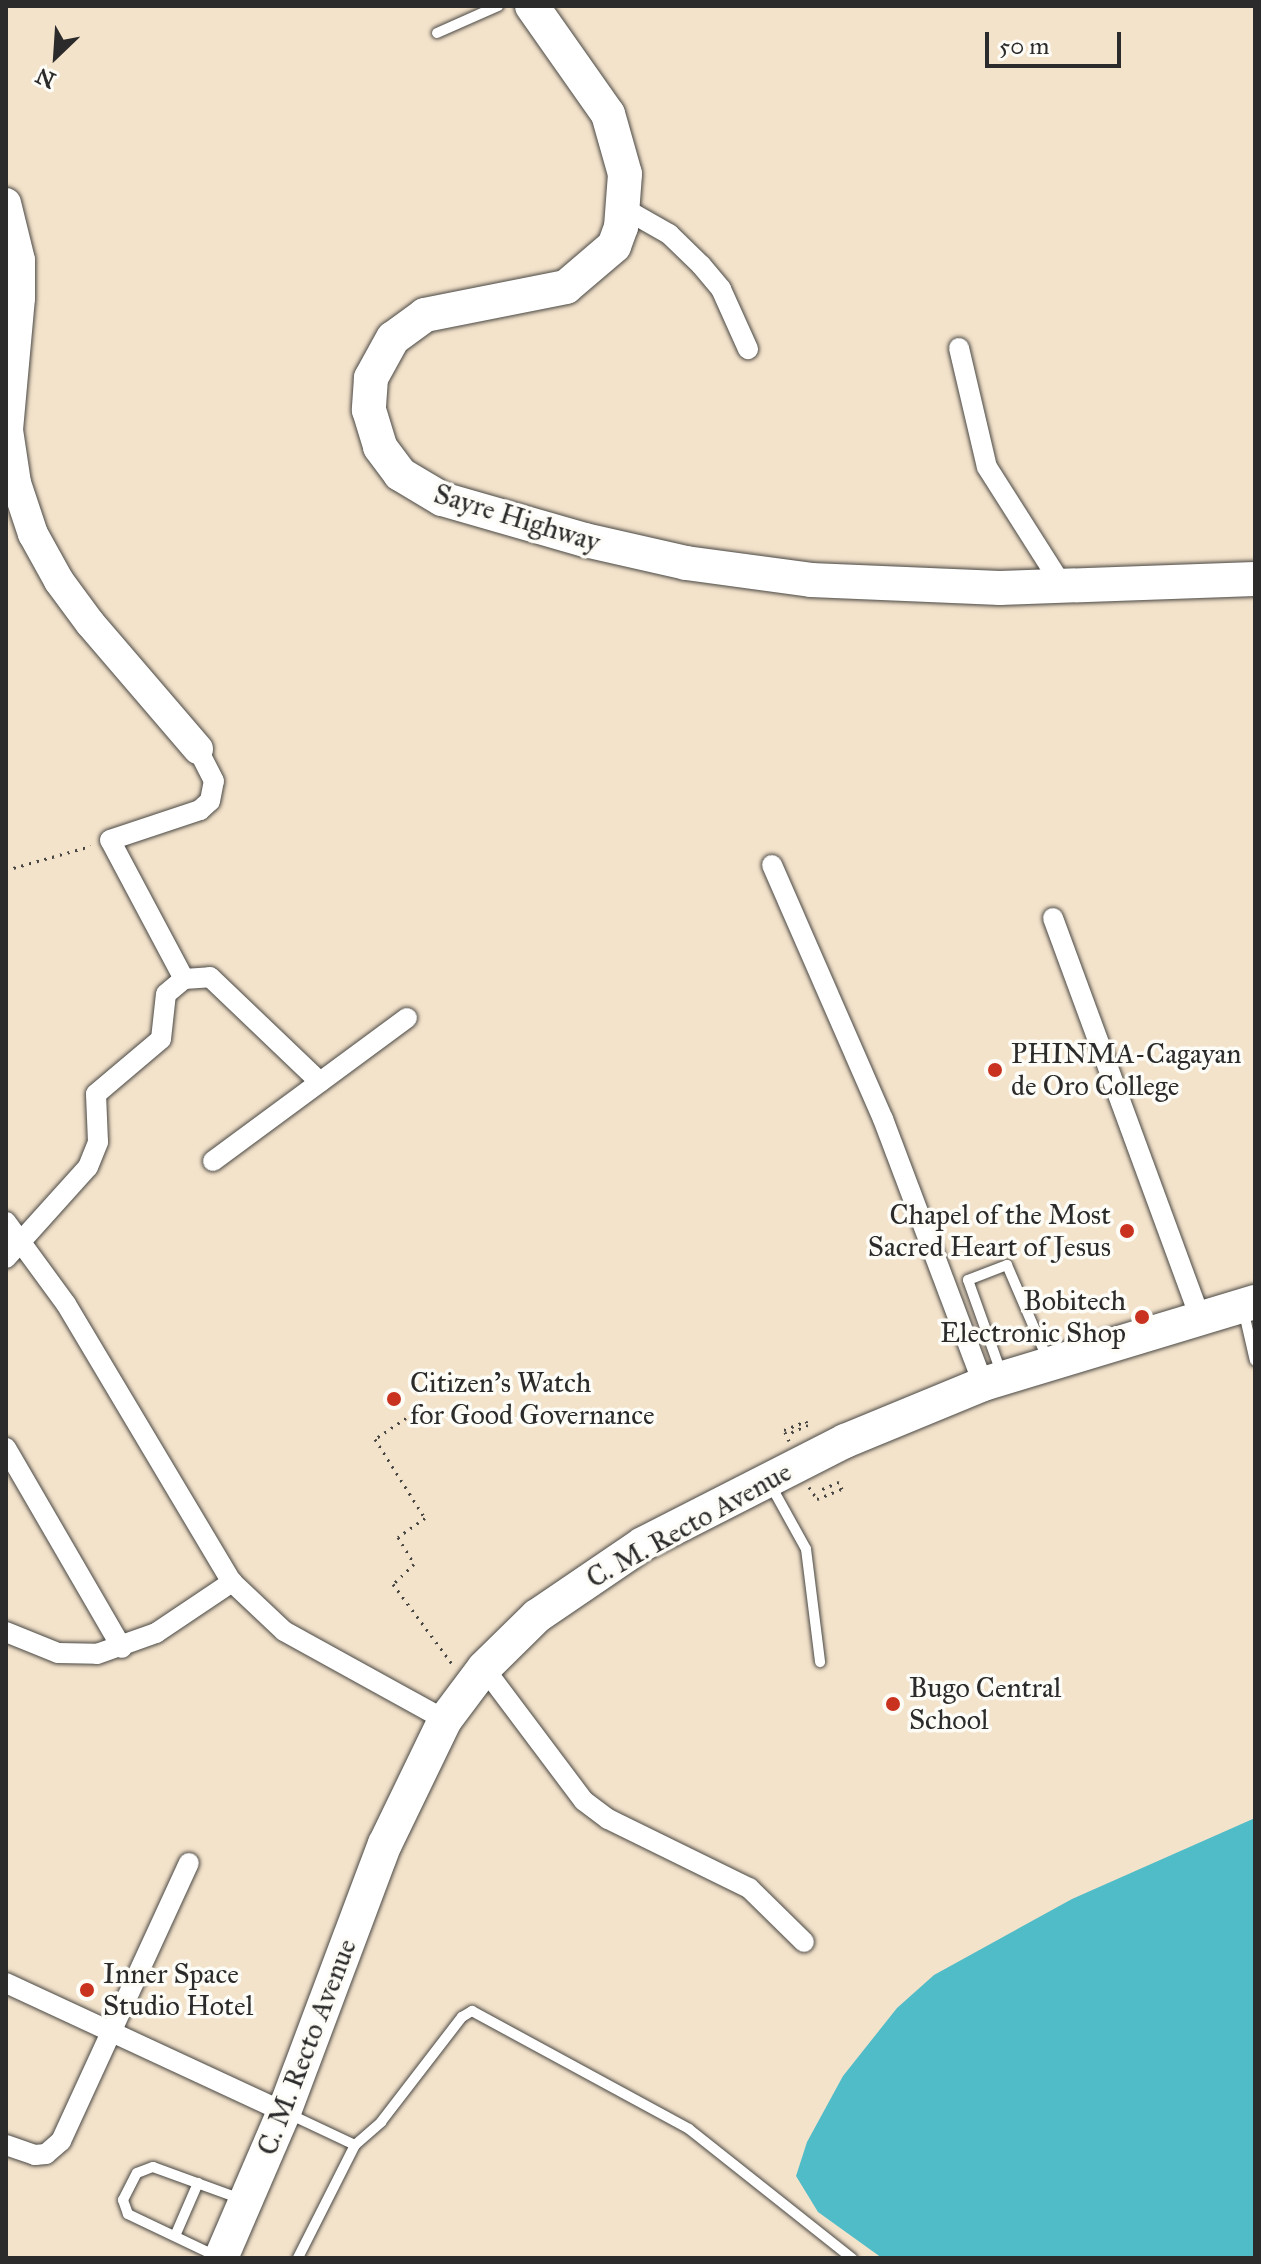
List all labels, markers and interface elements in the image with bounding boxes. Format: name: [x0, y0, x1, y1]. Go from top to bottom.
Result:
north arrow: [16, 16, 96, 96]
scale bar: [989, 16, 1125, 66]
text: 50 m: [999, 31, 1049, 61]
text: N: [31, 62, 60, 94]
street label: Sayre Highway: [430, 477, 604, 559]
place label: PHINMA-Cagayan de Oro College: [1011, 1037, 1241, 1103]
marker: PHINMA-Cagayan de Oro College: [986, 1061, 1004, 1079]
place label: Chapel of the Most Sacred Heart of Jesus: [868, 1198, 1111, 1264]
marker: Chapel of the Most Sacred Heart of Jesus: [1118, 1222, 1136, 1240]
place label: Bobitech Electronic Shop: [940, 1284, 1126, 1350]
marker: Bobitech Electronic Shop: [1133, 1308, 1151, 1326]
place label: Citizen's Watch for Good Governance: [410, 1366, 655, 1432]
marker: Citizen's Watch for Good Governance: [385, 1390, 403, 1408]
street label: C. M. Recto Avenue: [581, 1455, 797, 1595]
place label: Bugo Central School: [909, 1671, 1061, 1737]
marker: Bugo Central School: [884, 1695, 902, 1713]
street label: C. M. Recto Avenue: [250, 1934, 364, 2160]
place label: Inner Space Studio Hotel: [103, 1957, 253, 2023]
marker: Inner Space Studio Hotel: [78, 1981, 96, 1999]

